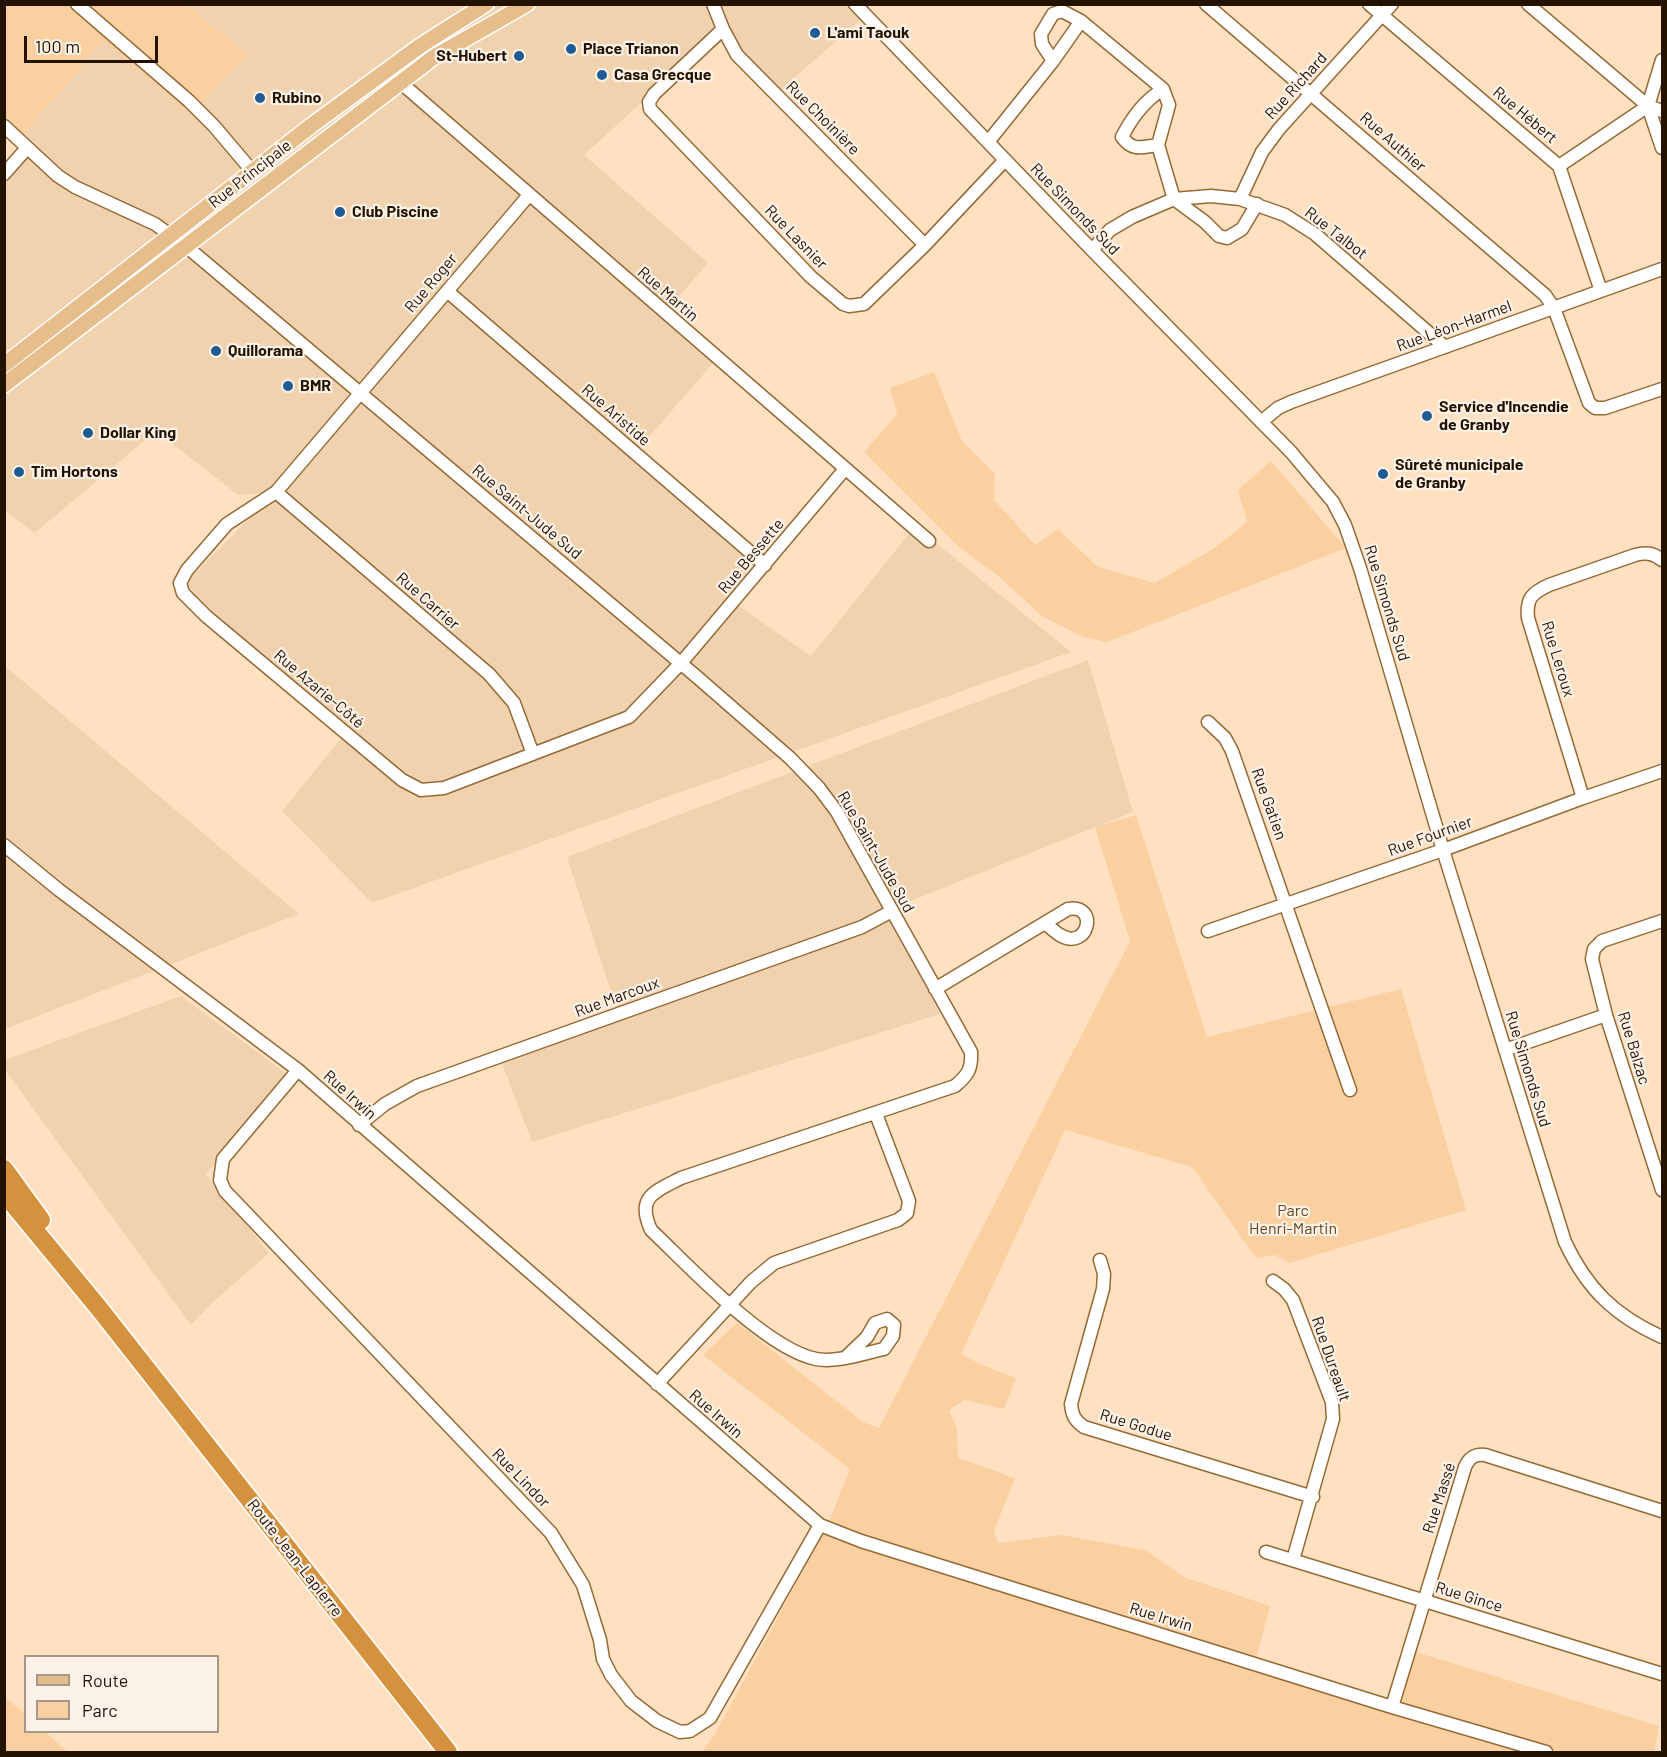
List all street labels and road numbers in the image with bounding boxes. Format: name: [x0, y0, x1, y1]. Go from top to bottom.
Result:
street label: Rue Richard: [1261, 49, 1331, 123]
street label: Rue Choinière: [782, 77, 864, 159]
street label: Rue Hébert: [1489, 83, 1561, 147]
street label: Rue Authier: [1356, 108, 1430, 176]
street label: Rue Principale: [205, 136, 295, 212]
street label: Rue Simonds Sud: [1026, 159, 1124, 259]
street label: Rue Lasnier: [761, 201, 831, 273]
street label: Rue Talbot: [1301, 203, 1371, 263]
street label: Rue Roger: [401, 249, 461, 317]
street label: Rue Martin: [634, 262, 702, 326]
street label: Rue Léon-Harmel: [1394, 296, 1514, 356]
street label: Rue Aristide: [578, 380, 654, 450]
street label: Rue Saint-Jude Sud: [468, 461, 586, 563]
street label: Rue Bessette: [714, 515, 788, 597]
street label: Rue Simonds Sud: [1360, 543, 1414, 663]
street label: Rue Carrier: [392, 568, 464, 634]
street label: Rue Leroux: [1537, 619, 1579, 699]
street label: Rue Azarie-Côté: [270, 646, 368, 732]
street label: Rue Gatien: [1247, 765, 1291, 843]
street label: Rue Saint-Jude Sud: [833, 788, 919, 916]
street label: Rue Fournier: [1385, 812, 1475, 860]
street label: Rue Marcoux: [572, 973, 662, 1021]
street label: Rue Simonds Sud: [1501, 1009, 1555, 1129]
street label: Rue Balzac: [1614, 1009, 1654, 1087]
street label: Rue Irwin: [320, 1066, 380, 1124]
street label: Rue Dureault: [1307, 1314, 1355, 1404]
street label: Rue Irwin: [685, 1386, 747, 1442]
street label: Rue Godue: [1098, 1405, 1174, 1445]
street label: Rue Lindor: [488, 1444, 554, 1512]
street label: Rue Massé: [1419, 1460, 1459, 1536]
street label: Route Jean-Lapierre: [243, 1495, 347, 1621]
street label: Rue Gince: [1433, 1578, 1505, 1616]
street label: Rue Irwin: [1127, 1598, 1195, 1636]

